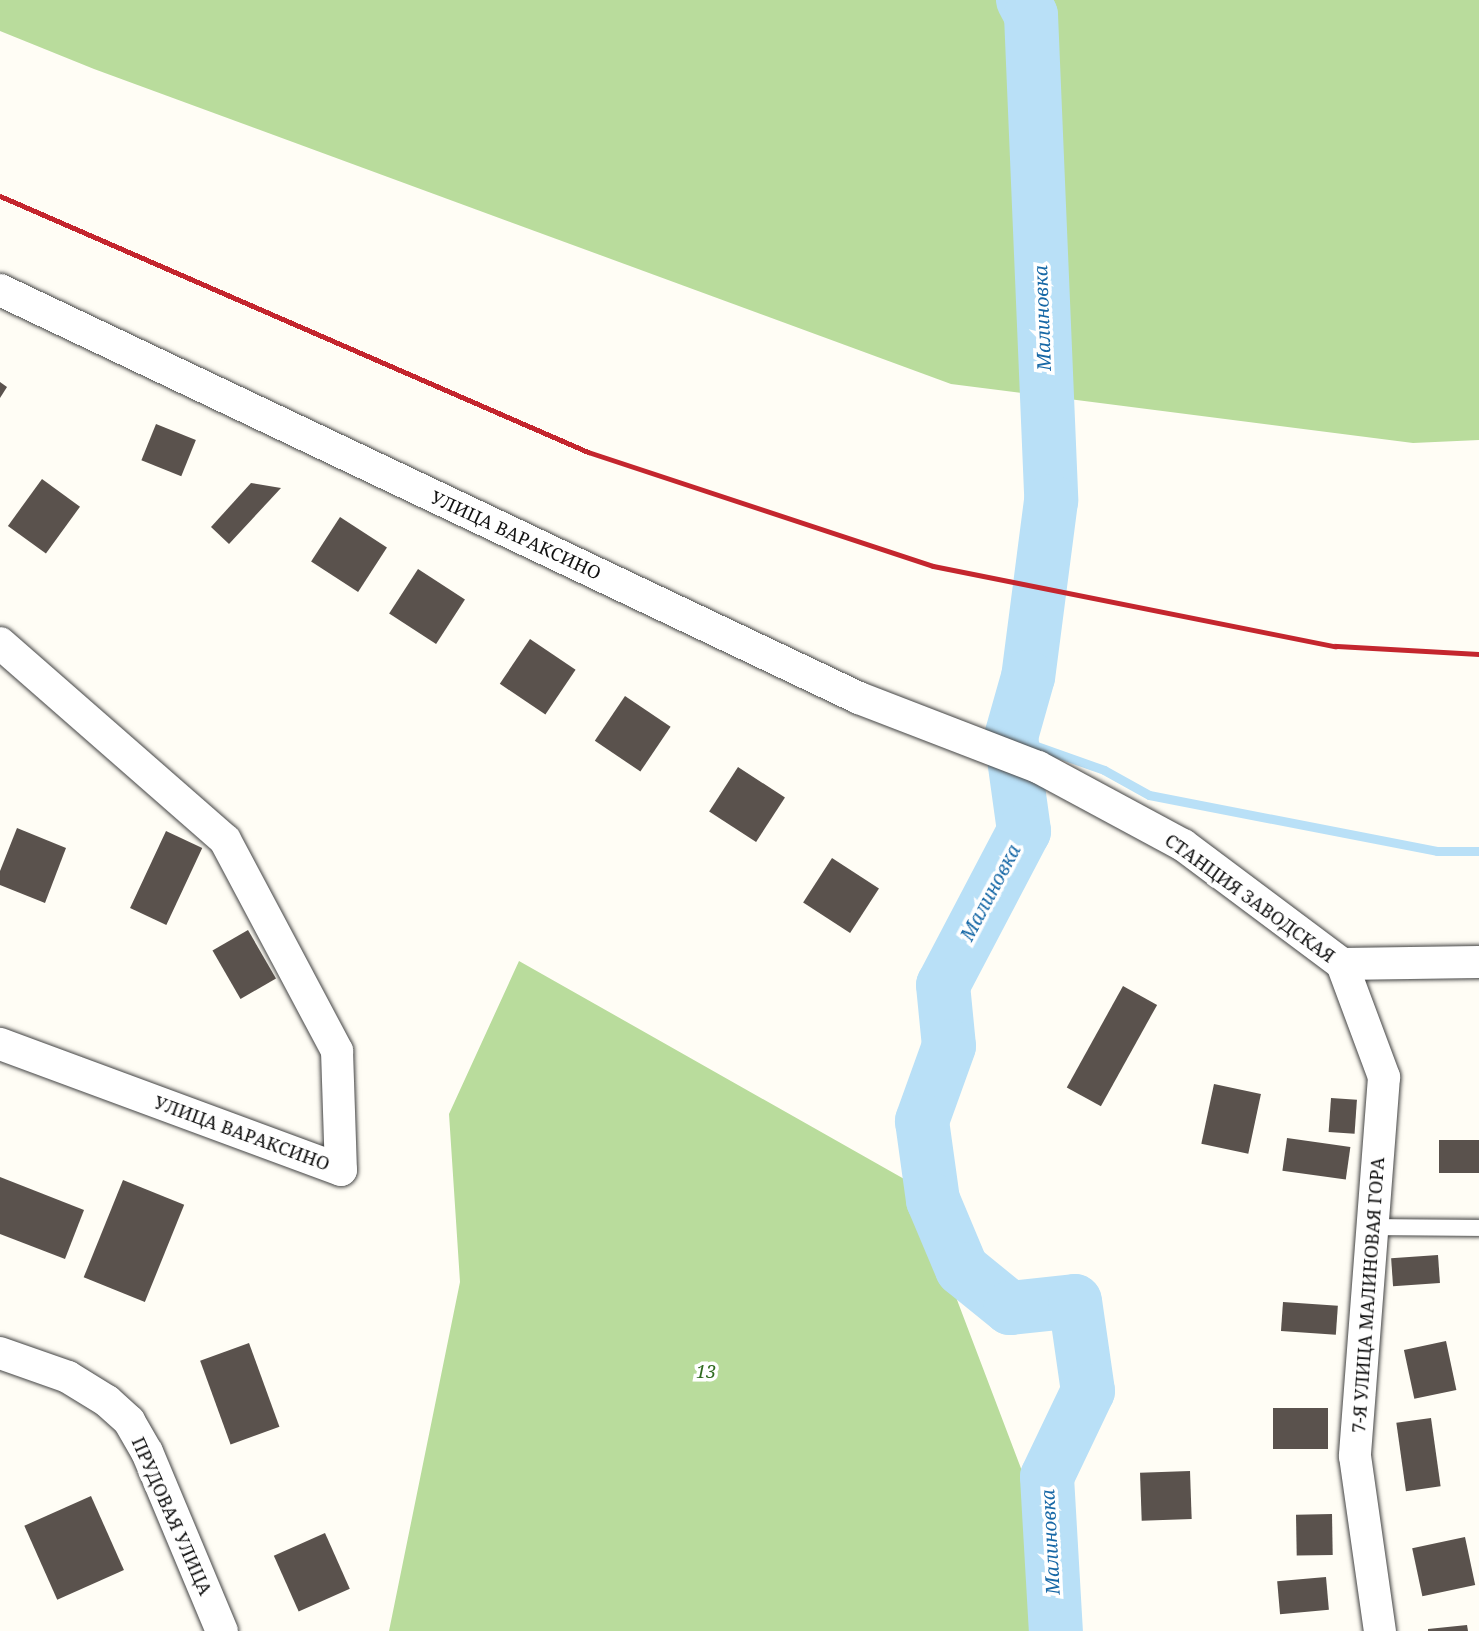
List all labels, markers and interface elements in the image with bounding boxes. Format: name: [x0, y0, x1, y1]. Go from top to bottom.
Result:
water label: Малиновка: [1030, 265, 1056, 371]
street label: УЛИЦА ВАРАКСИНО: [428, 486, 604, 584]
street label: СТАНЦИЯ ЗАВОДСКАЯ: [1161, 829, 1339, 967]
water label: Малиновка: [956, 841, 1026, 945]
street label: УЛИЦА ВАРАКСИНО: [151, 1091, 333, 1175]
street label: 7-Я УЛИЦА МАЛИНОВАЯ ГОРА: [1348, 1156, 1388, 1434]
park label: 13: [696, 1360, 716, 1382]
street label: ПРУДОВАЯ УЛИЦА: [127, 1434, 217, 1598]
water label: Малиновка: [1037, 1489, 1065, 1595]

